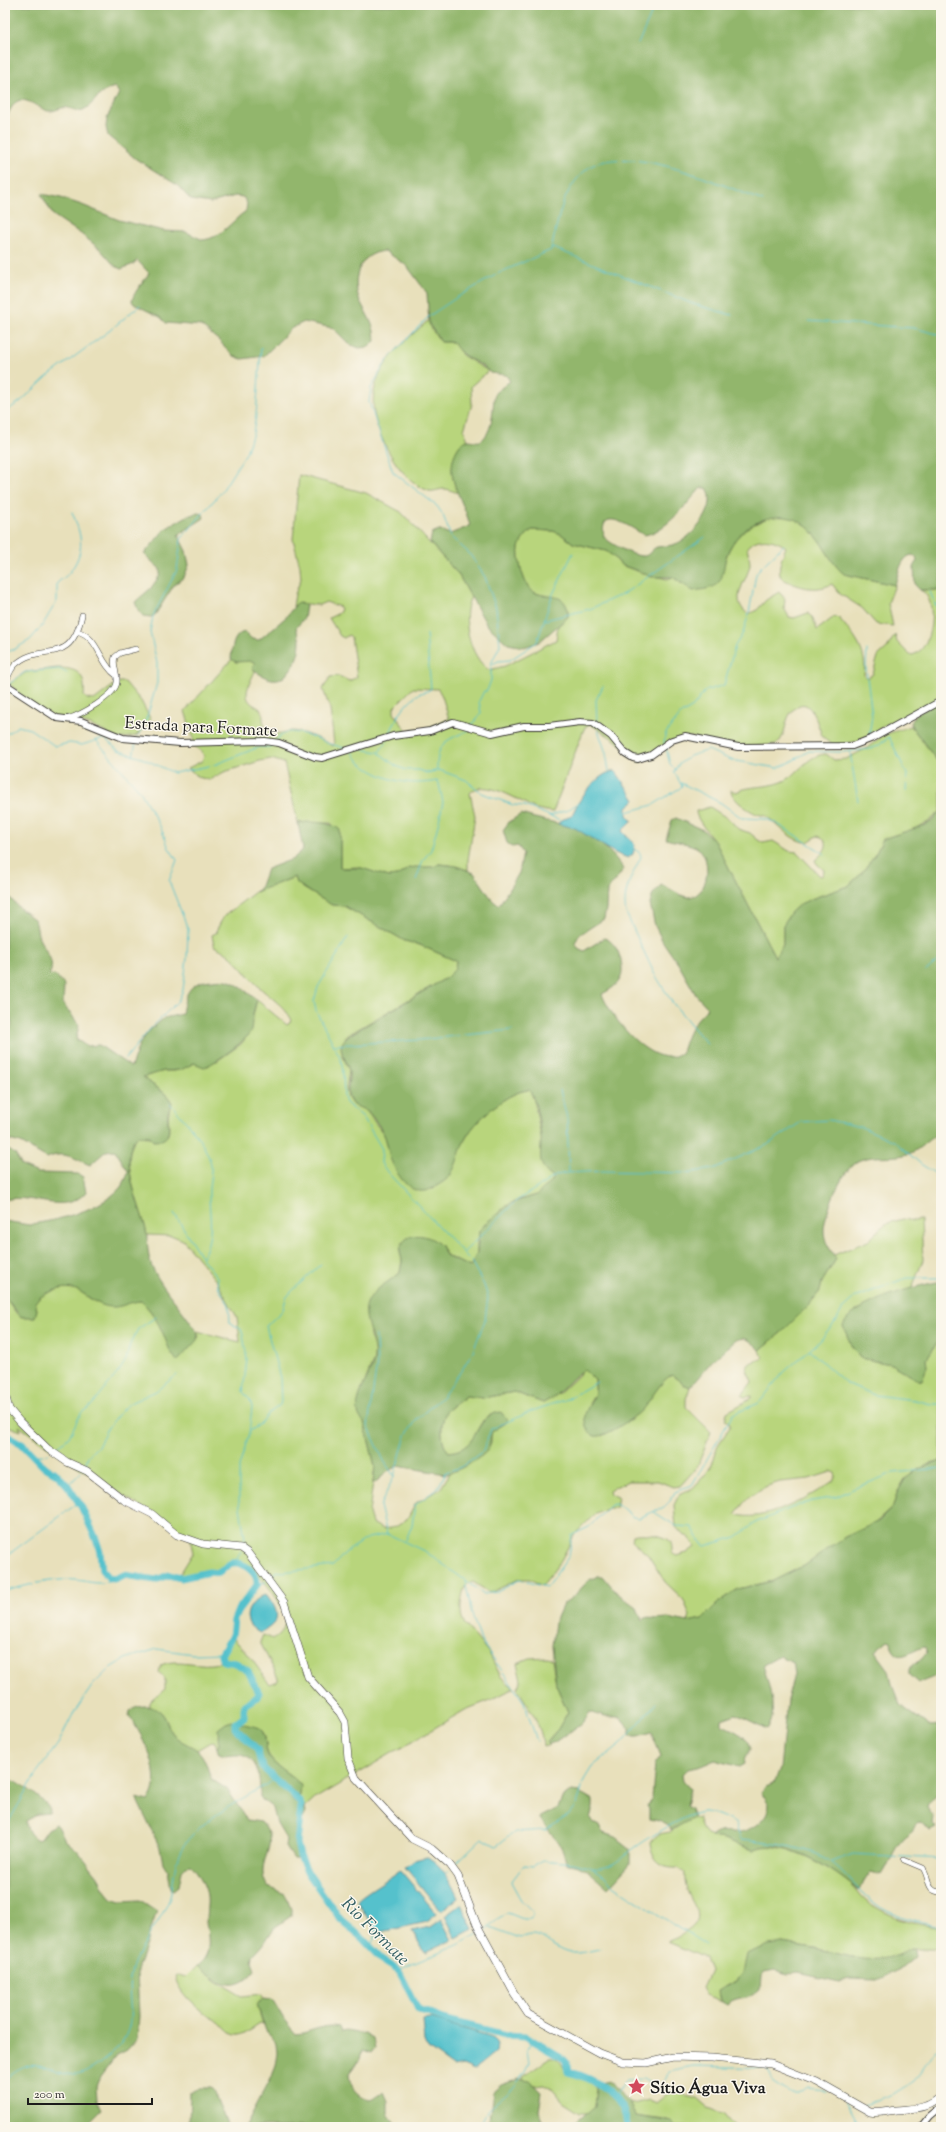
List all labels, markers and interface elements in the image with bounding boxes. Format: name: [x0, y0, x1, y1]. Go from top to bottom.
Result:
street label: Estrada para Formate: [124, 712, 278, 744]
water label: Rio Formate: [334, 1892, 415, 1973]
place icon: Sítio Água Viva: [627, 2077, 647, 2097]
place label: Sítio Água Viva: [650, 2077, 766, 2101]
scale bar: [28, 2080, 152, 2106]
text: 200 m: [34, 2086, 65, 2104]

